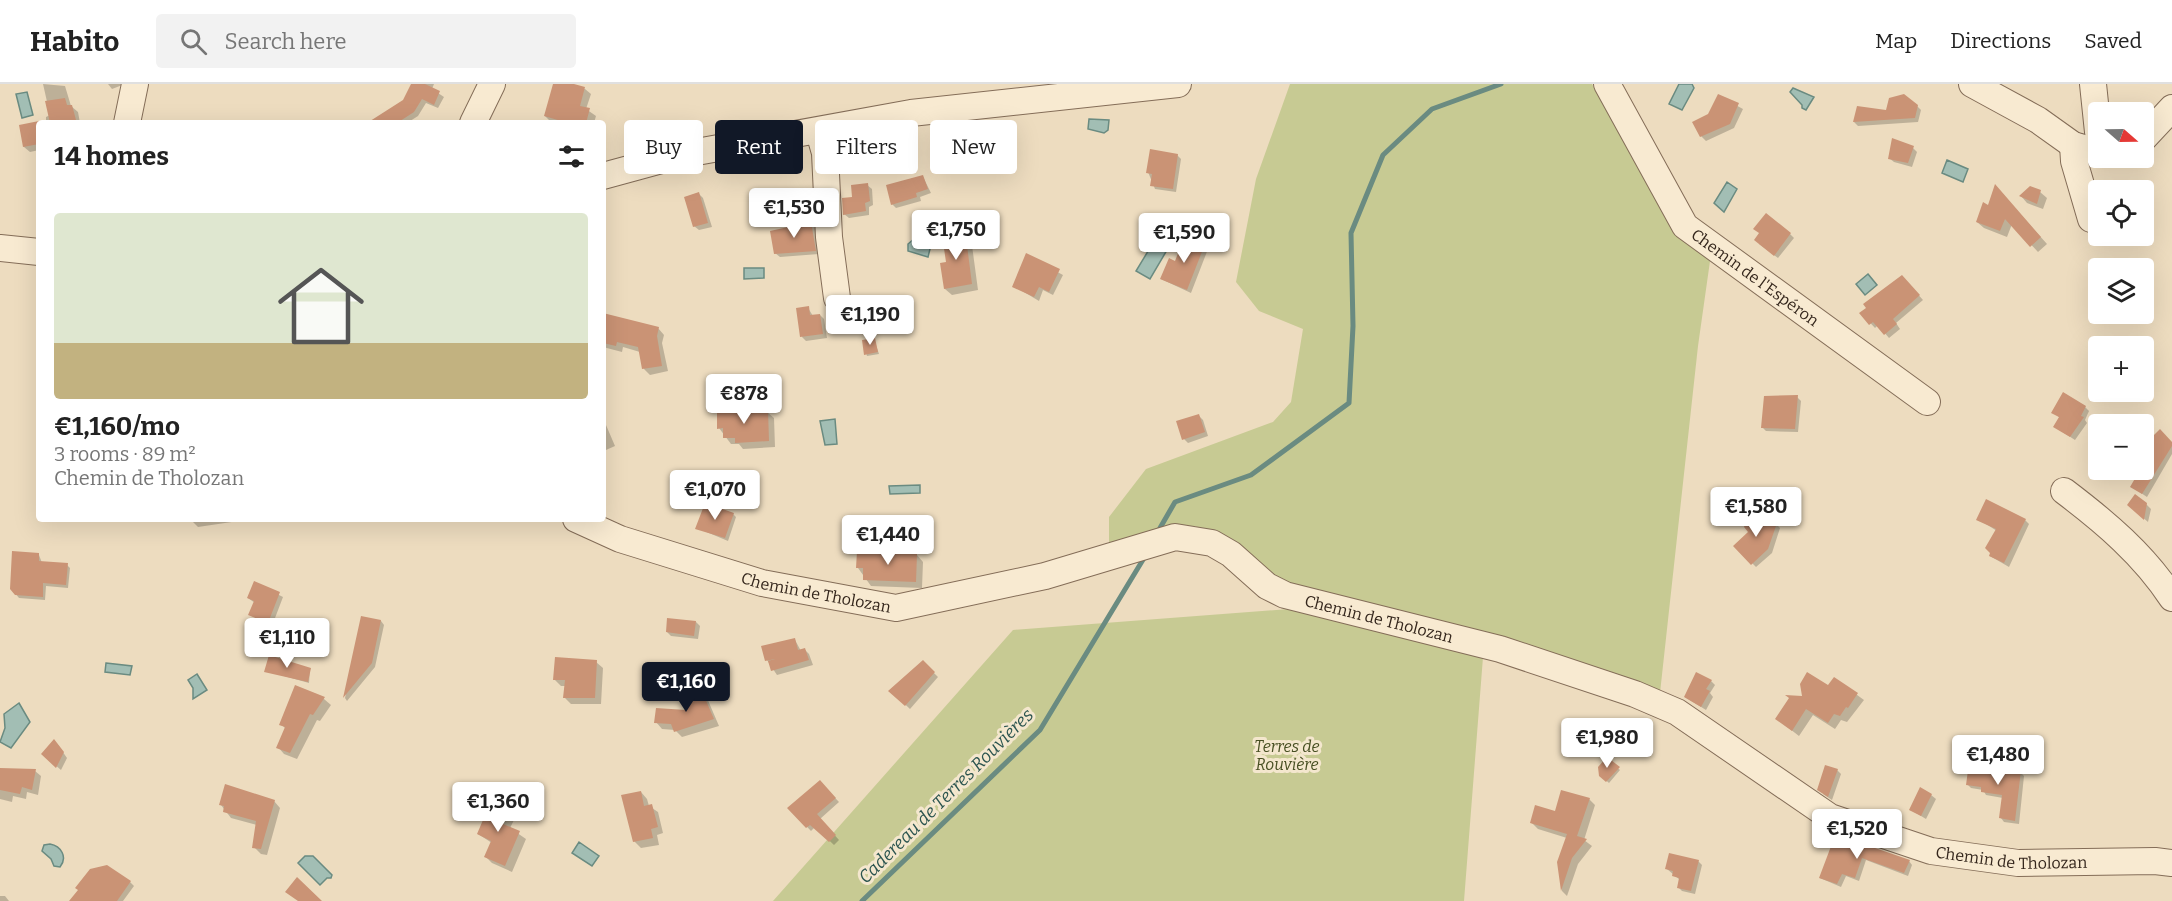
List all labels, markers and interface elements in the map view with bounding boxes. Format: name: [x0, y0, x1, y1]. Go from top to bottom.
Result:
search box: [156, 14, 576, 68]
text: Habito: [30, 25, 120, 58]
icon: search: [177, 25, 210, 58]
text: Search here: [225, 28, 347, 55]
text: Map: [1875, 28, 1917, 54]
text: Directions: [1950, 28, 2051, 54]
text: Saved: [2084, 28, 2142, 54]
north arrow: [2088, 102, 2154, 168]
map controls: [2088, 102, 2154, 480]
chip: Buy: [624, 120, 703, 174]
chip: Rent: [715, 120, 803, 174]
chip: Filters: [815, 120, 918, 174]
chip: New: [930, 120, 1017, 174]
icon: filters: [555, 140, 588, 173]
text: 14 homes: [54, 141, 169, 172]
button: locate: [2088, 180, 2154, 246]
pin: €1,530: [745, 188, 843, 239]
text: €1,530: [763, 195, 825, 219]
pin: €1,750: [907, 210, 1005, 261]
pin: €1,590: [1135, 213, 1233, 264]
text: €1,750: [926, 217, 986, 241]
text: €1,590: [1153, 220, 1215, 244]
street label: Chemin de l'Espéron: [1688, 225, 1823, 330]
icon: home: [267, 252, 375, 360]
button: layers: [2088, 258, 2154, 324]
pin: €1,190: [821, 295, 919, 346]
text: €1,190: [840, 302, 900, 326]
button: +: [2088, 336, 2154, 402]
pin: €878: [708, 374, 780, 425]
text: €878: [720, 381, 768, 405]
text: €1,160/mo: [54, 411, 180, 442]
button: −: [2088, 414, 2154, 480]
text: 3 rooms · 89 m²: [54, 442, 196, 466]
text: Chemin de Tholozan: [54, 466, 244, 490]
pin: €1,070: [666, 470, 764, 521]
text: €1,070: [684, 477, 746, 501]
pin: €1,580: [1707, 487, 1805, 538]
text: €1,580: [1724, 494, 1788, 518]
pin: €1,440: [839, 515, 937, 566]
text: €1,440: [856, 522, 920, 546]
street label: Chemin de Tholozan: [739, 568, 893, 617]
street label: Chemin de Tholozan: [1303, 591, 1455, 647]
pin: €1,110: [238, 618, 336, 669]
text: €1,110: [258, 625, 316, 649]
pin: €1,160: [637, 662, 735, 713]
text: €1,160: [656, 669, 716, 693]
water label: Cadereau de Terres Rouvières: [854, 704, 1038, 888]
pin: €1,980: [1558, 718, 1656, 769]
text: €1,980: [1575, 725, 1639, 749]
pin: €1,480: [1949, 735, 2047, 786]
park label: Terres de Rouvière: [1254, 737, 1320, 774]
text: €1,480: [1966, 742, 2030, 766]
pin: €1,360: [449, 782, 547, 833]
text: €1,360: [466, 789, 530, 813]
pin: €1,520: [1808, 809, 1906, 860]
text: €1,520: [1826, 816, 1888, 840]
street label: Chemin de Tholozan: [1935, 843, 2087, 873]

